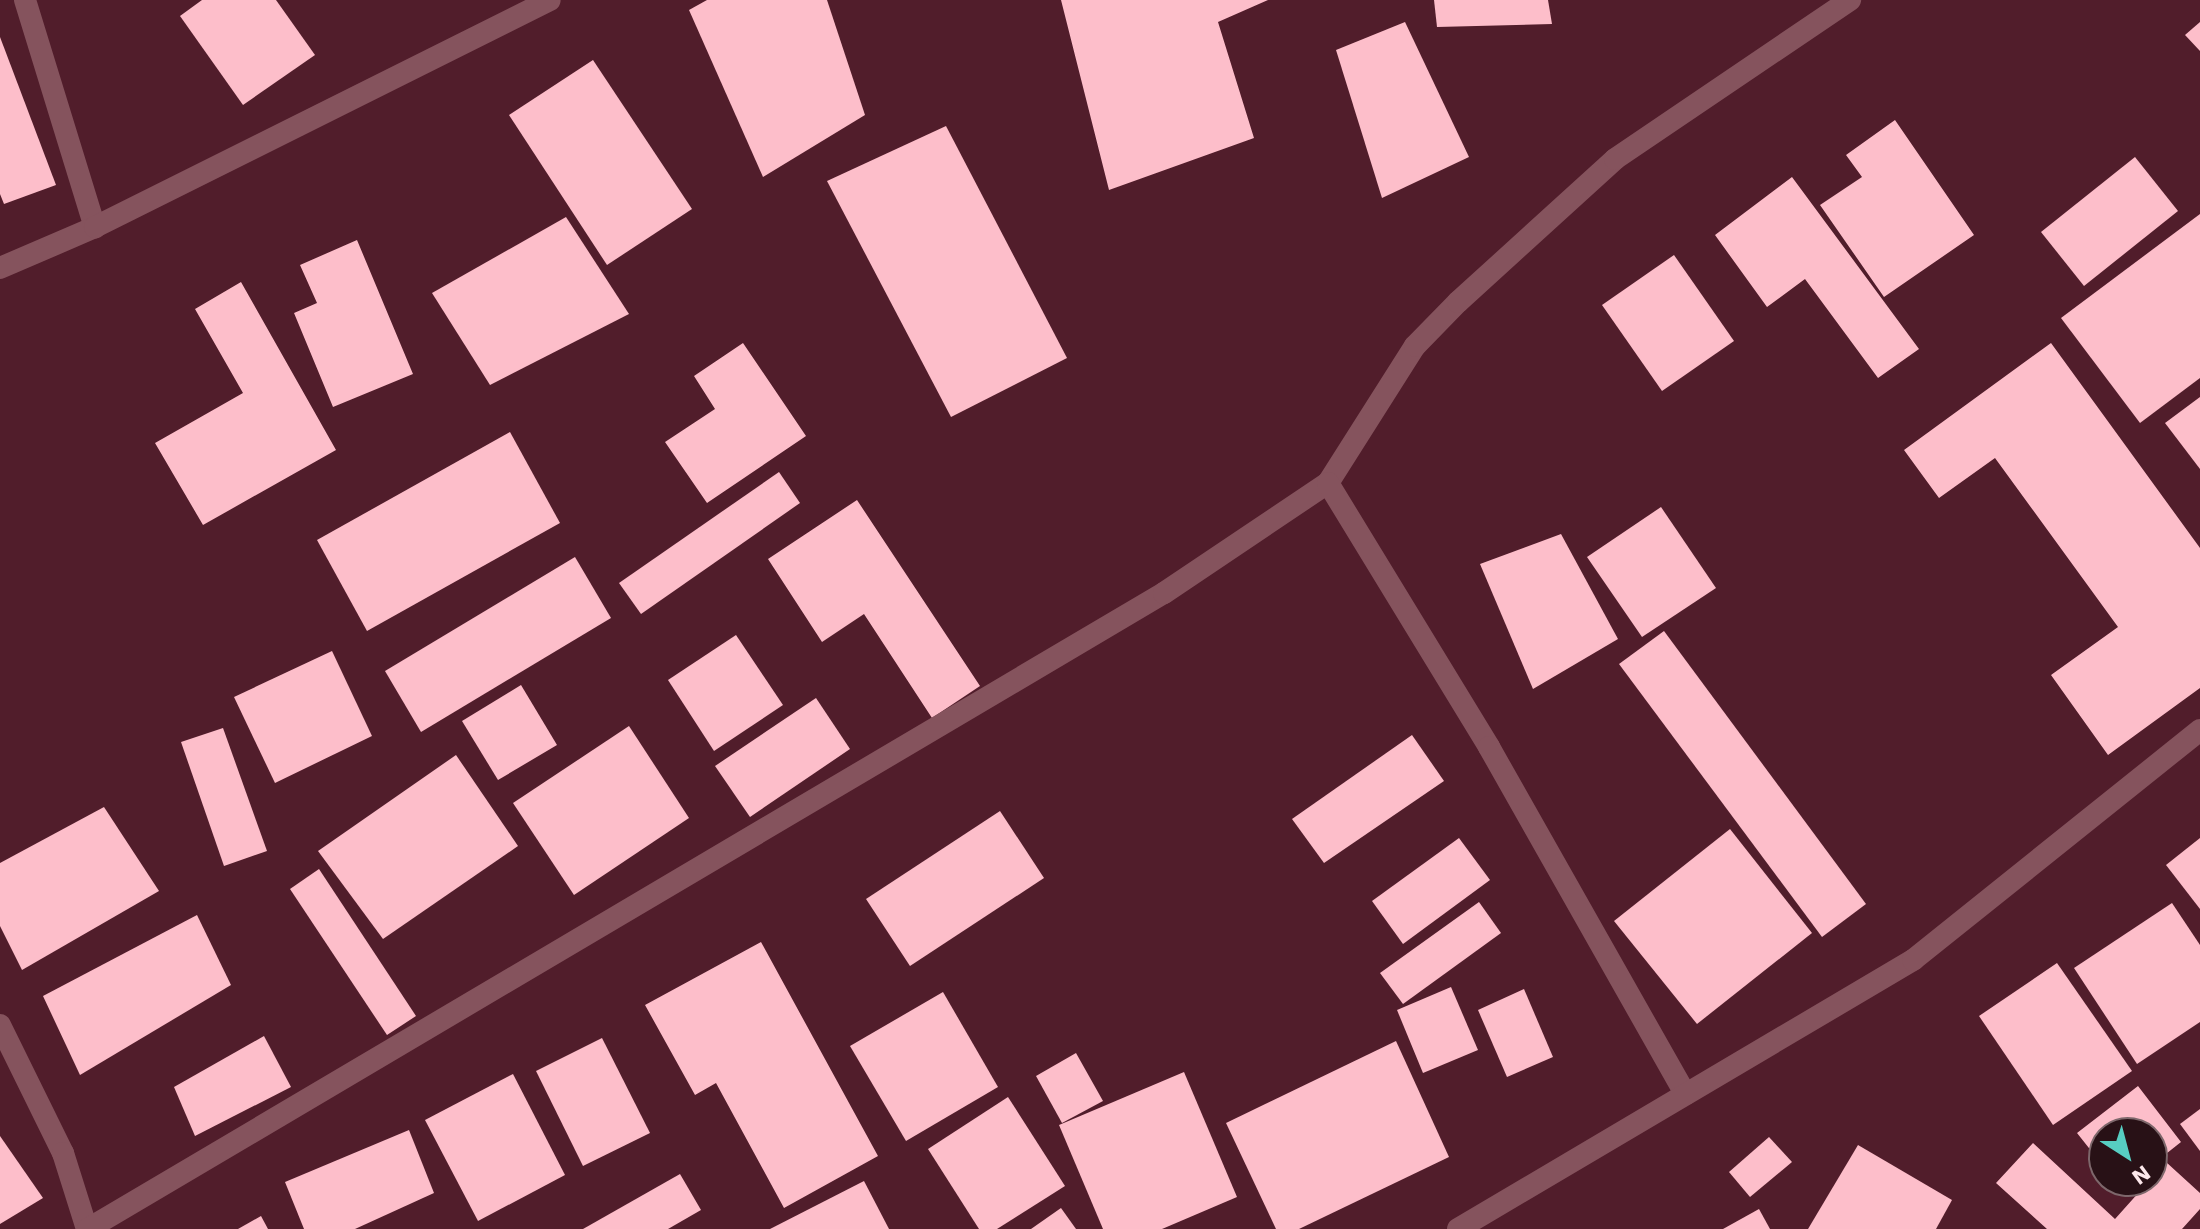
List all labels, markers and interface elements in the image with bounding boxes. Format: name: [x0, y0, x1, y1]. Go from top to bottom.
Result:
north arrow: [2088, 1117, 2168, 1197]
text: N: [2127, 1160, 2155, 1190]

